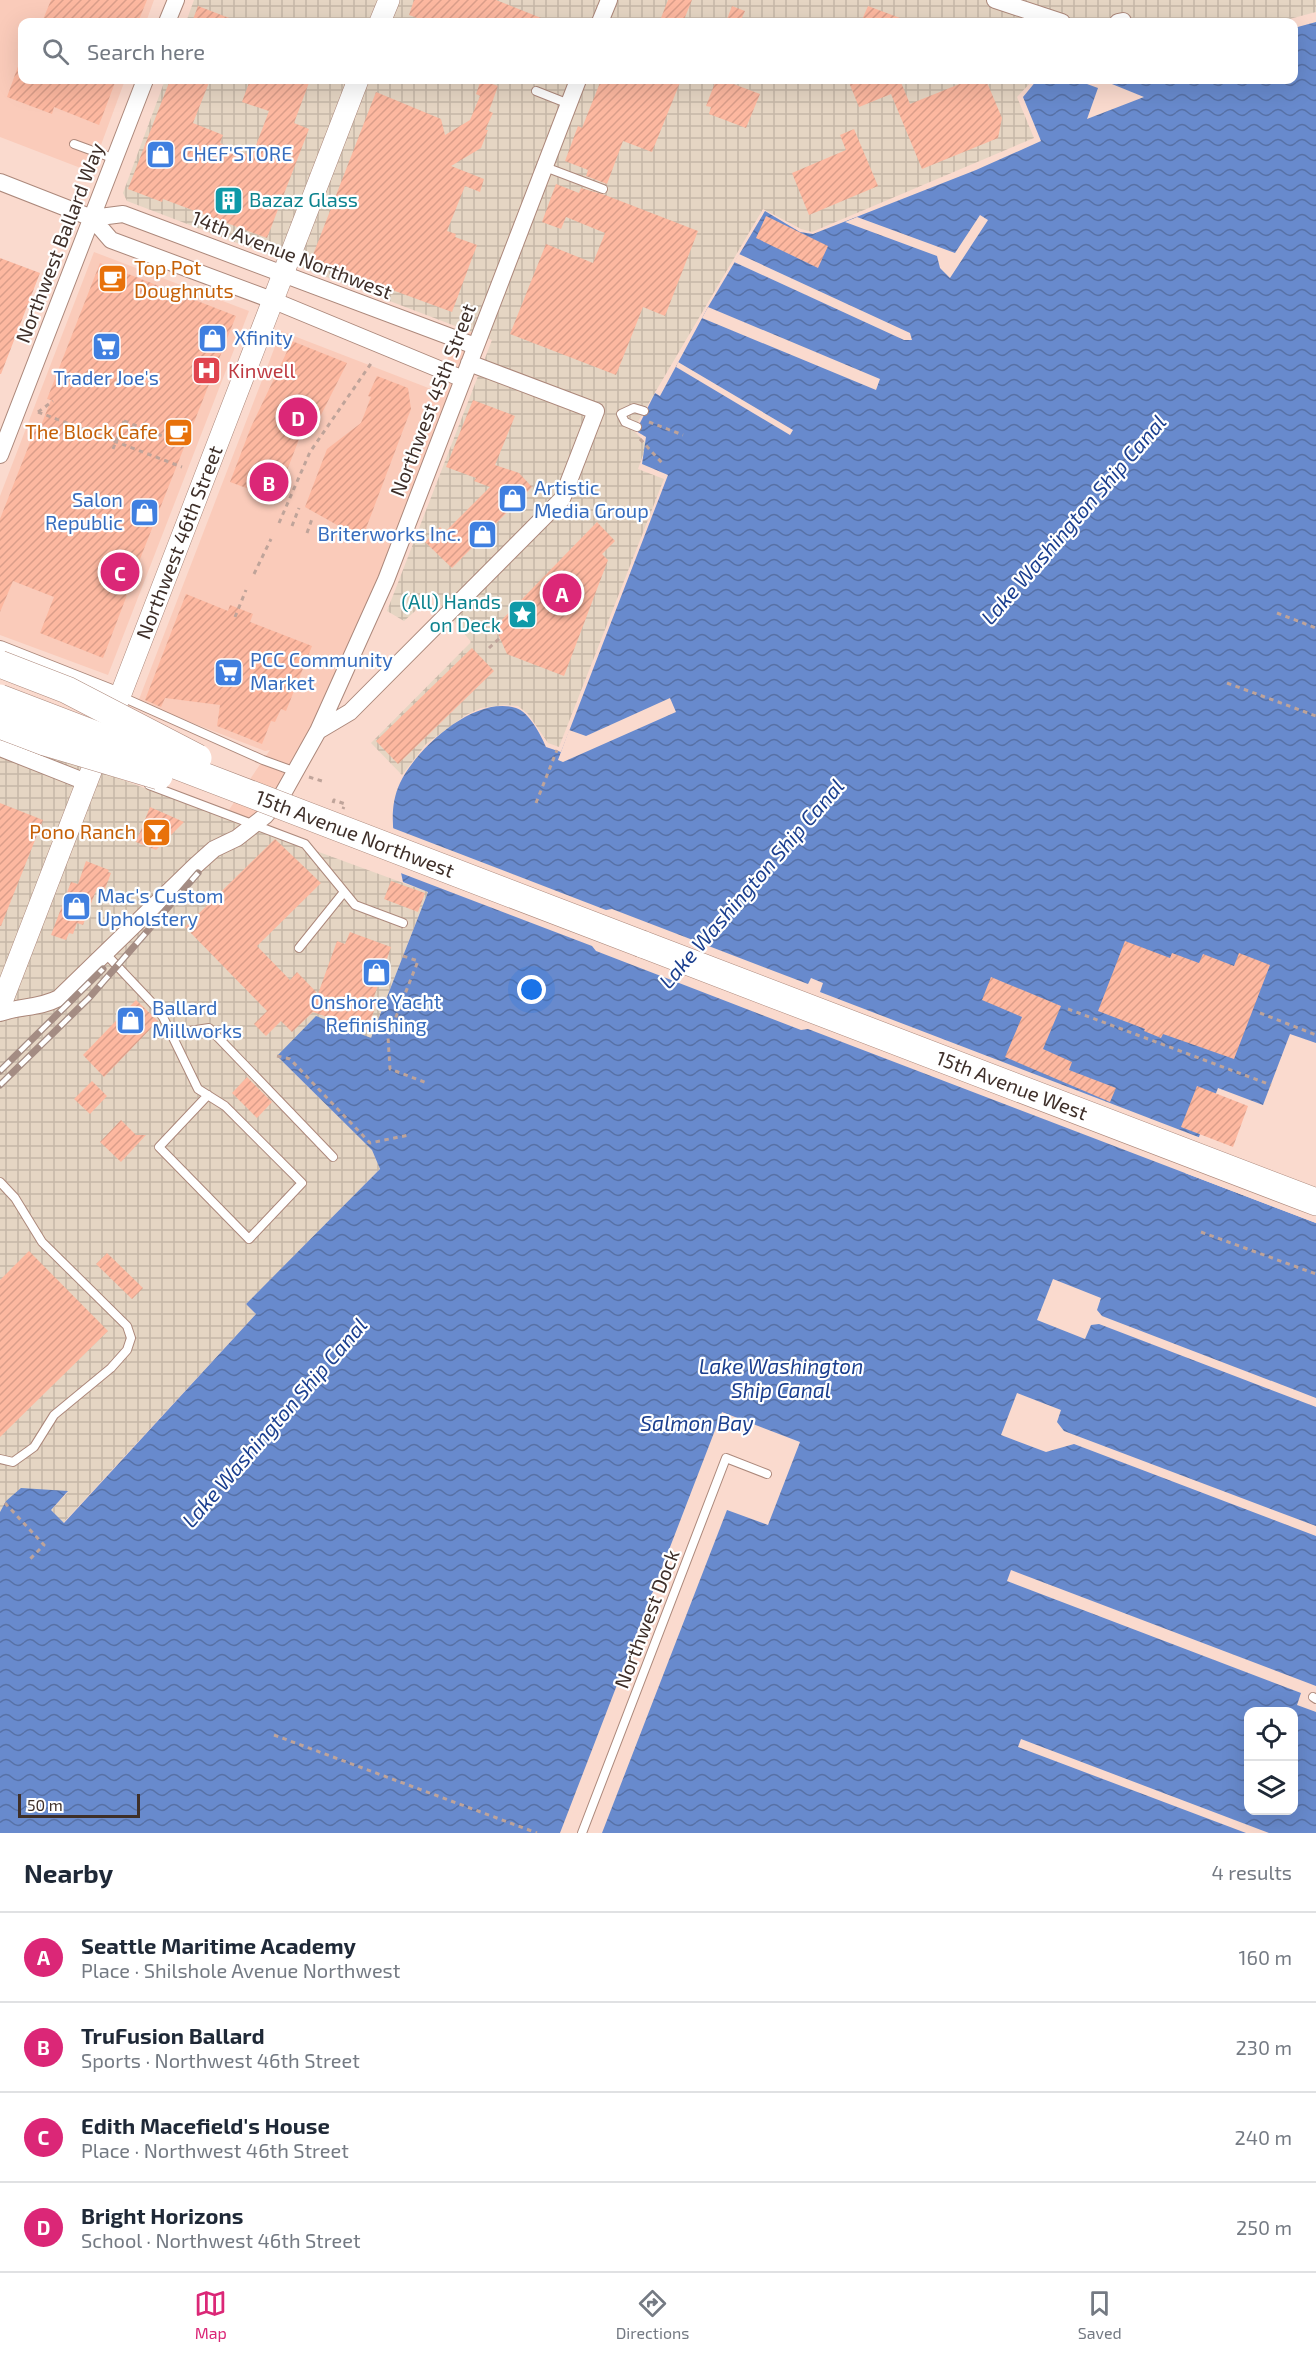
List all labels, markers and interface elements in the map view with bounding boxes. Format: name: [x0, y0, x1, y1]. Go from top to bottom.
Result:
search box: [18, 18, 1298, 84]
icon: search: [39, 35, 72, 68]
text: Search here: [87, 38, 205, 64]
shop icon: CHEF'STORE: [145, 138, 177, 170]
street label: Northwest Ballard Way: [10, 139, 108, 346]
place label: CHEF'STORE: [182, 141, 292, 165]
building icon: Bazaz Glass: [212, 184, 244, 216]
place label: Bazaz Glass: [249, 187, 358, 211]
street label: 14th Avenue Northwest: [189, 205, 396, 304]
place label: Top Pot Doughnuts: [134, 255, 234, 302]
cafe icon: Top Pot Doughnuts: [97, 263, 129, 295]
street label: Northwest 45th Street: [384, 300, 480, 499]
shop icon: Xfinity: [197, 322, 229, 354]
place label: Xfinity: [234, 325, 293, 349]
supermarket icon: Trader Joe's: [90, 331, 122, 363]
hospital icon: Kinwell: [191, 355, 223, 387]
place label: Kinwell: [228, 358, 295, 382]
place label: Trader Joe's: [53, 365, 159, 389]
pin: D: [278, 394, 318, 440]
water label: Lake Washington Ship Canal: [975, 409, 1171, 629]
cafe icon: The Block Cafe: [163, 416, 195, 448]
place label: The Block Cafe: [25, 419, 158, 443]
street label: Northwest 46th Street: [130, 442, 227, 642]
pin: B: [250, 460, 288, 504]
place label: Artistic Media Group: [534, 475, 649, 522]
shop icon: Artistic Media Group: [497, 483, 529, 515]
place label: Salon Republic: [45, 487, 123, 534]
shop icon: Salon Republic: [128, 496, 160, 528]
shop icon: Briterworks Inc.: [466, 518, 498, 550]
place label: Briterworks Inc.: [317, 521, 461, 545]
pin: C: [100, 550, 140, 594]
pin: A: [542, 570, 582, 616]
place label: (All) Hands on Deck: [401, 589, 501, 636]
place icon: (All) Hands on Deck: [506, 598, 538, 630]
place label: PCC Community Market: [250, 647, 393, 694]
supermarket icon: PCC Community Market: [213, 656, 245, 688]
water label: Lake Washington Ship Canal: [653, 773, 849, 993]
street label: 15th Avenue Northwest: [252, 784, 458, 882]
bar icon: Pono Ranch: [141, 816, 173, 848]
place label: Pono Ranch: [29, 819, 136, 843]
place label: Mac's Custom Upholstery: [97, 883, 224, 930]
shop icon: Mac's Custom Upholstery: [60, 891, 92, 923]
shop icon: Onshore Yacht Refinishing: [360, 956, 392, 988]
your location: [517, 975, 546, 1004]
place label: Onshore Yacht Refinishing: [311, 989, 442, 1036]
place label: Ballard Millworks: [152, 995, 242, 1042]
shop icon: Ballard Millworks: [115, 1004, 147, 1036]
street label: 15th Avenue West: [933, 1045, 1092, 1125]
water label: Lake Washington Ship Canal: [176, 1312, 372, 1532]
water label: Lake Washington Ship Canal: [699, 1353, 863, 1402]
water label: Salmon Bay: [640, 1410, 754, 1436]
street label: Northwest Dock: [609, 1546, 684, 1691]
map controls: [1244, 1707, 1298, 1815]
button: locate: [1244, 1707, 1298, 1761]
button: layers: [1244, 1761, 1298, 1815]
scale bar: [18, 1791, 140, 1818]
text: 50 m: [27, 1795, 63, 1814]
text: Nearby: [24, 1857, 113, 1888]
text: 4 results: [1212, 1860, 1292, 1884]
text: Seattle Maritime Academy: [81, 1932, 356, 1958]
text: A: [37, 1945, 50, 1969]
text: 160 m: [1239, 1945, 1292, 1969]
text: Place · Shilshole Avenue Northwest: [81, 1958, 400, 1982]
text: TruFusion Ballard: [81, 2022, 265, 2048]
text: B: [37, 2035, 50, 2059]
text: 230 m: [1236, 2035, 1292, 2059]
text: Sports · Northwest 46th Street: [81, 2048, 360, 2072]
text: Edith Macefield's House: [81, 2112, 330, 2138]
text: C: [38, 2125, 49, 2149]
text: 240 m: [1234, 2125, 1292, 2149]
text: Place · Northwest 46th Street: [81, 2138, 349, 2162]
text: Bright Horizons: [81, 2202, 243, 2228]
text: D: [37, 2215, 50, 2239]
text: 250 m: [1236, 2215, 1292, 2239]
text: School · Northwest 46th Street: [81, 2228, 361, 2252]
tab: Map: [194, 2287, 227, 2342]
tab: Directions: [616, 2287, 689, 2342]
tab: Saved: [1078, 2287, 1122, 2342]

